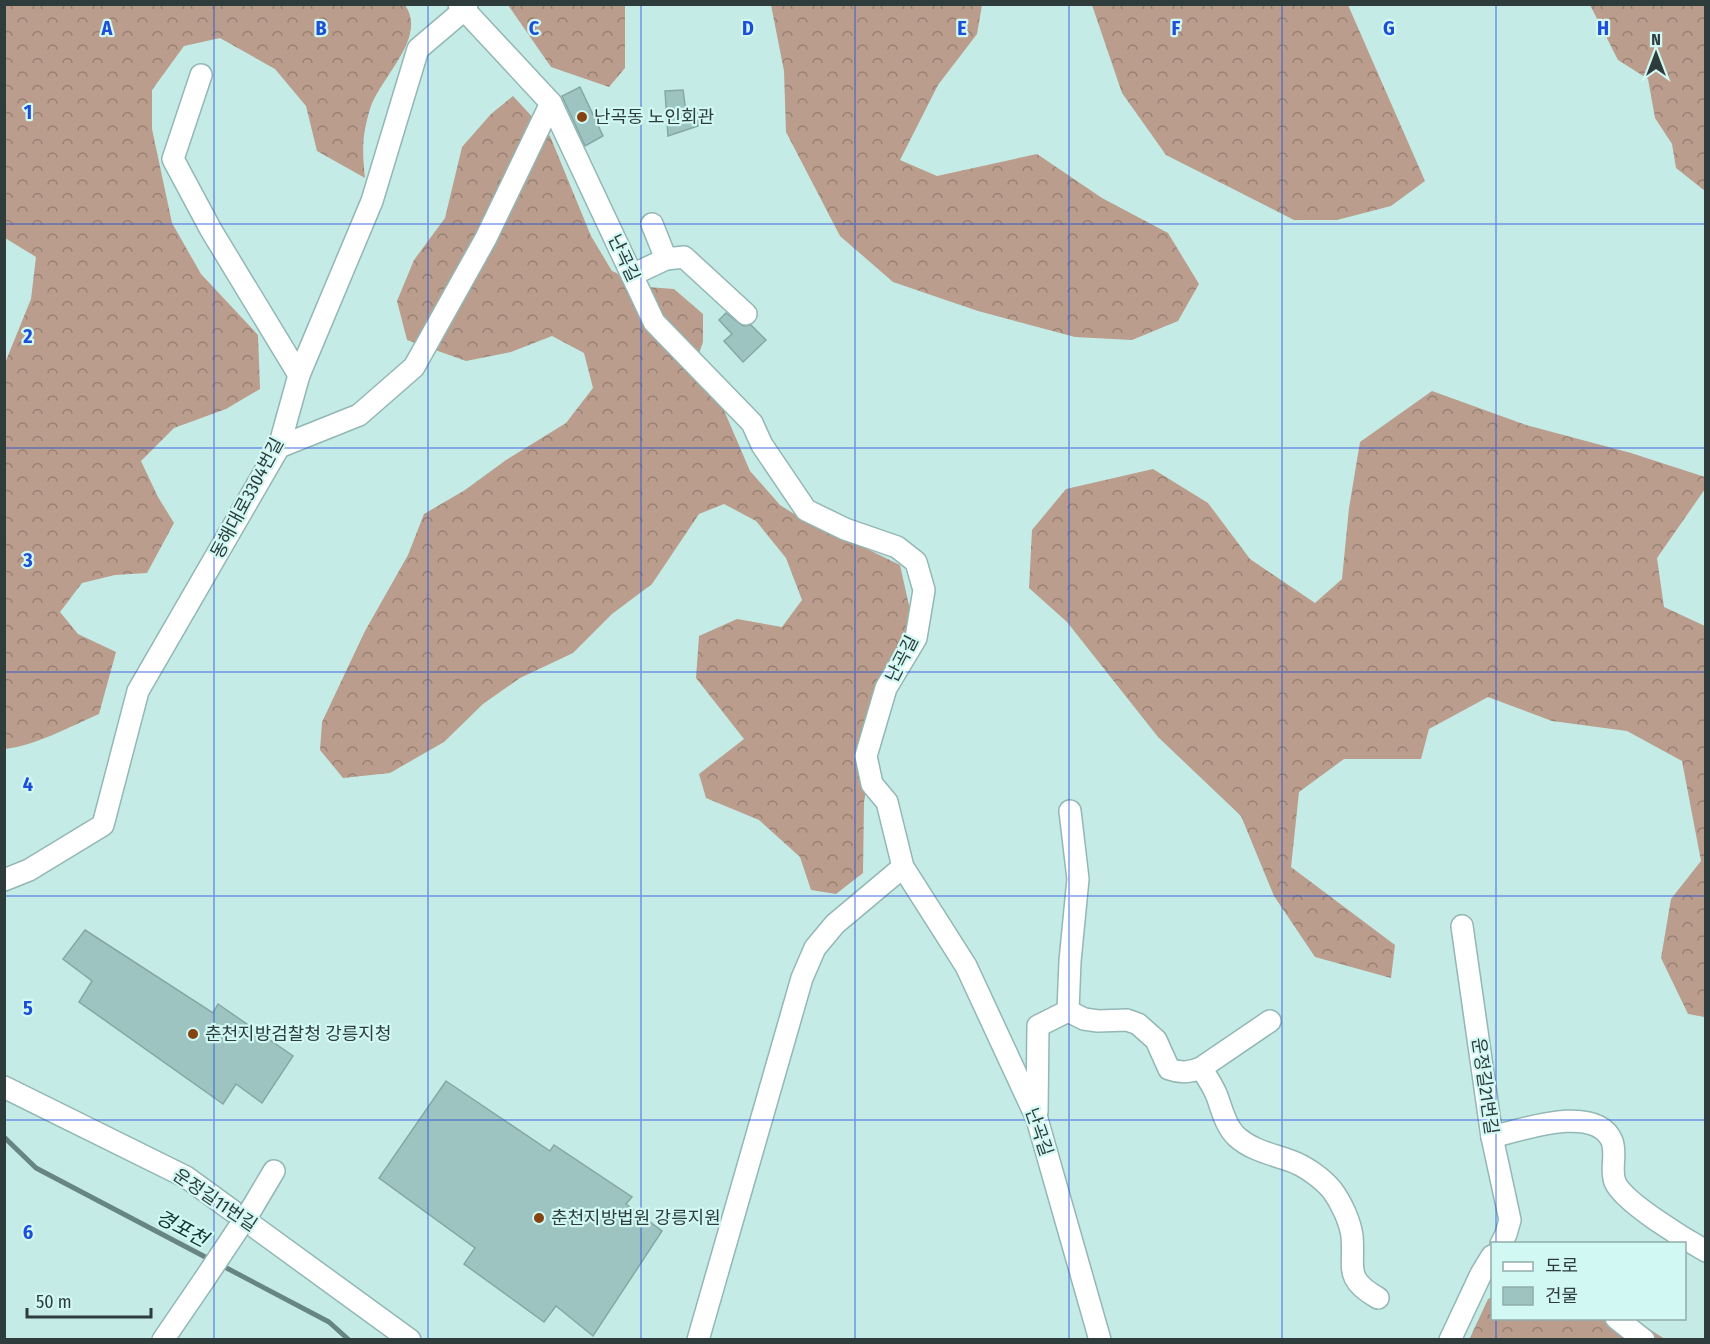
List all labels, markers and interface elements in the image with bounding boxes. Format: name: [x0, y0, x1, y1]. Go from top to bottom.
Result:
text: A: [101, 16, 114, 40]
text: B: [315, 16, 327, 40]
text: C: [529, 16, 540, 40]
text: D: [742, 16, 754, 40]
text: E: [957, 16, 967, 40]
text: F: [1172, 16, 1181, 40]
text: G: [1383, 16, 1395, 40]
text: H: [1597, 16, 1609, 40]
north arrow: [1626, 24, 1686, 84]
text: N: [1651, 30, 1661, 49]
text: 1: [24, 100, 32, 124]
place label: 난곡동 노인회관: [594, 106, 715, 128]
marker: 난곡동 노인회관: [575, 110, 589, 124]
street label: 난곡길: [604, 231, 644, 285]
text: 2: [22, 324, 33, 348]
street label: 동해대로3304번길: [206, 434, 288, 562]
text: 3: [22, 548, 33, 572]
street label: 난곡길: [881, 632, 923, 686]
text: 4: [23, 772, 33, 796]
text: 5: [23, 996, 33, 1020]
place label: 춘천지방검찰청 강릉지청: [205, 1023, 391, 1045]
marker: 춘천지방검찰청 강릉지청: [186, 1027, 200, 1041]
street label: 운정길21번길: [1467, 1036, 1503, 1136]
street label: 난곡길: [1021, 1105, 1057, 1159]
street label: 운정길11번길: [169, 1164, 261, 1236]
water label: 경포천: [152, 1204, 214, 1253]
place label: 춘천지방법원 강릉지원: [551, 1207, 721, 1229]
marker: 춘천지방법원 강릉지원: [532, 1211, 546, 1225]
text: 6: [23, 1220, 33, 1244]
legend: [1491, 1242, 1686, 1320]
text: 도로: [1545, 1255, 1578, 1277]
scale bar: [27, 1281, 152, 1319]
text: 건물: [1545, 1285, 1578, 1307]
text: 50 m: [36, 1291, 72, 1313]

